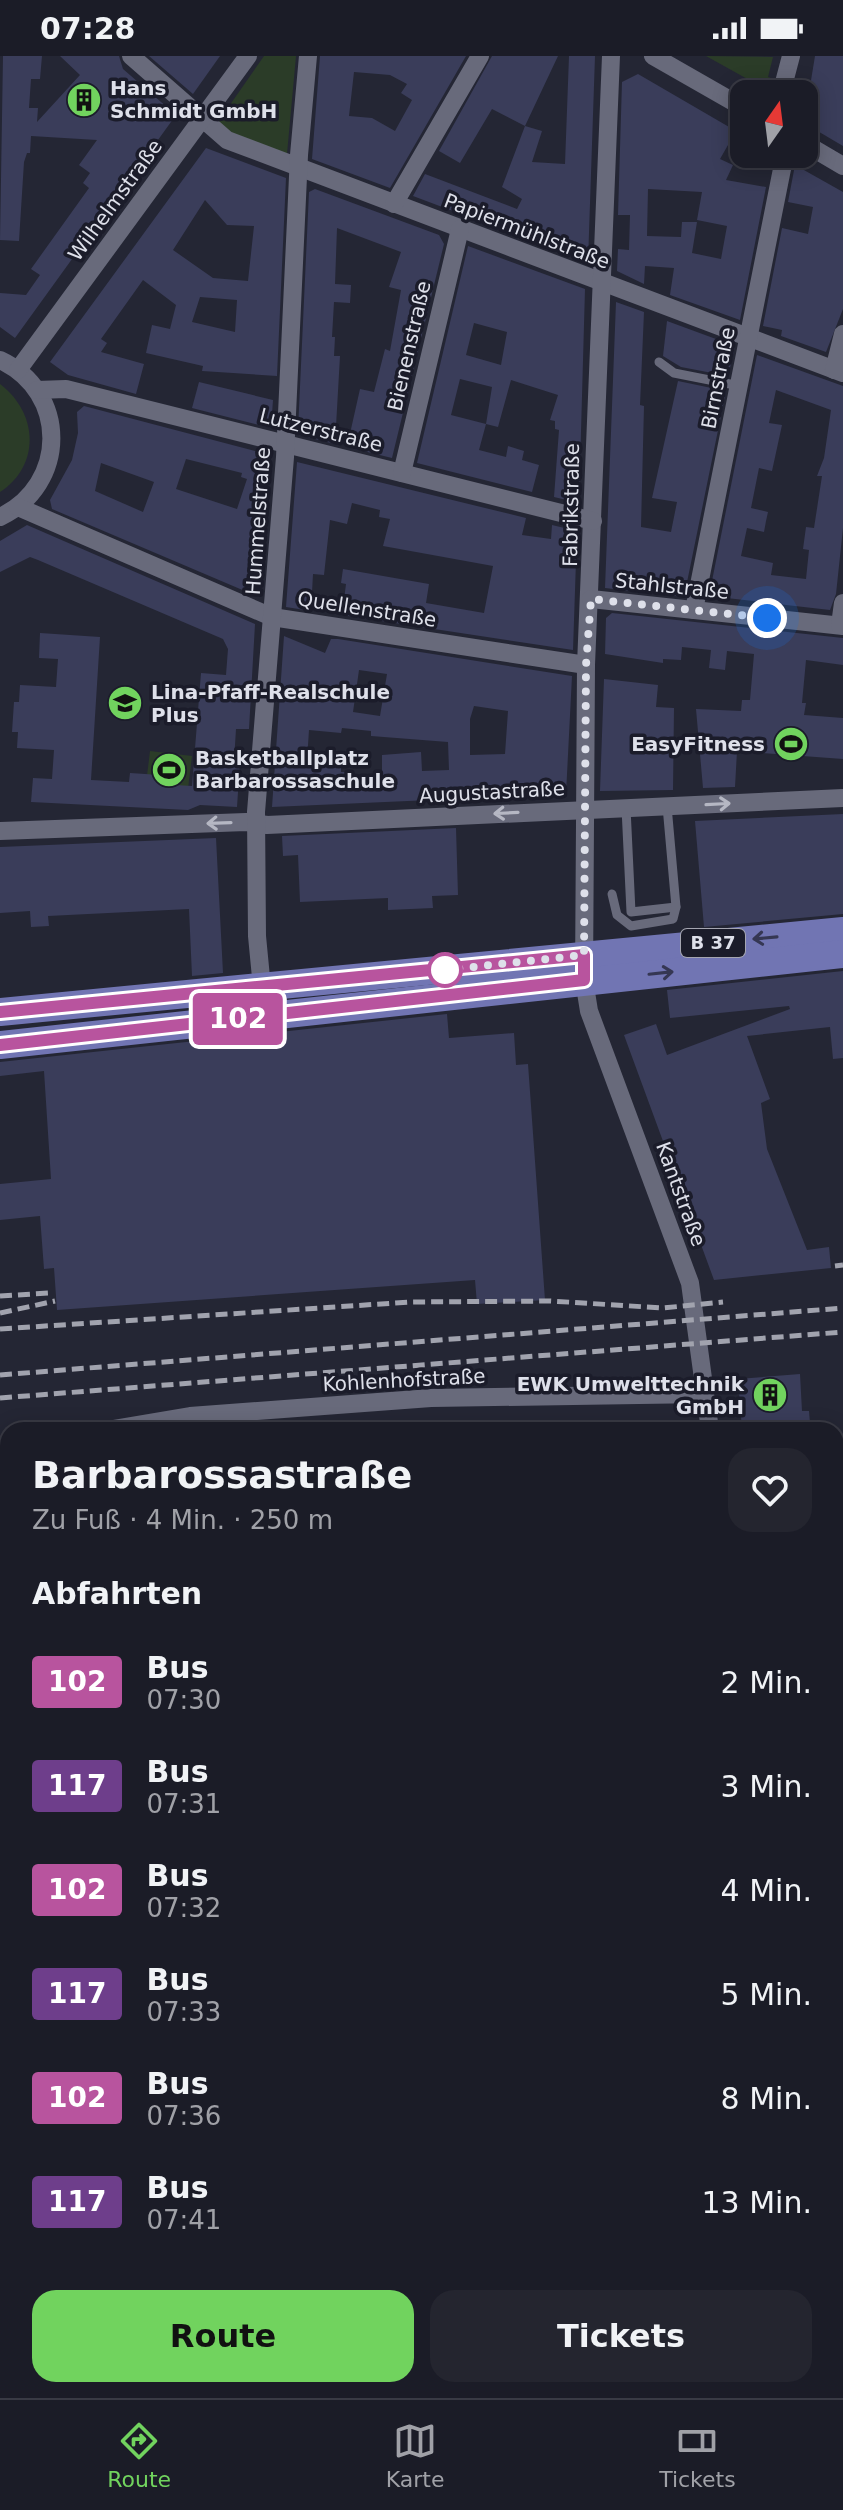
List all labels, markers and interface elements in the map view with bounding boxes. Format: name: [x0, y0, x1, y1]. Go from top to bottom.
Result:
text: 07:28: [40, 11, 136, 46]
place label: Hans Schmidt GmbH: [110, 76, 277, 123]
north arrow: [730, 80, 818, 168]
map controls: [730, 80, 818, 168]
building icon: Hans Schmidt GmbH: [65, 81, 103, 119]
street label: Wilhelmstraße: [63, 135, 167, 265]
street label: Papiermühlstraße: [441, 188, 613, 274]
street label: Bienenstraße: [382, 279, 436, 413]
street label: Birnstraße: [696, 325, 740, 431]
street label: Lutzerstraße: [257, 403, 385, 457]
street label: Fabrikstraße: [558, 443, 584, 567]
street label: Hummelstraße: [241, 446, 275, 596]
street label: Stahlstraße: [614, 568, 730, 604]
street label: Quellenstraße: [296, 586, 438, 632]
your location: [747, 598, 787, 638]
place label: Lina-Pfaff-Realschule Plus: [151, 680, 390, 727]
school or university icon: Lina-Pfaff-Realschule Plus: [106, 684, 144, 722]
sports icon: EasyFitness: [772, 725, 810, 763]
place label: EasyFitness: [631, 732, 765, 756]
place label: Basketballplatz Barbarossaschule: [195, 746, 395, 793]
sports icon: Basketballplatz Barbarossaschule: [150, 751, 188, 789]
street label: Augustastraße: [419, 776, 565, 808]
one-way arrow: [704, 796, 731, 811]
one-way arrow: [493, 806, 520, 821]
one-way arrow: [206, 815, 233, 830]
road number: B 37: [681, 929, 745, 957]
one-way arrow: [752, 931, 779, 946]
unlabelled marker: [428, 953, 462, 987]
one-way arrow: [647, 965, 674, 980]
line badge: 102: [192, 993, 284, 1045]
text: 102: [209, 1002, 267, 1035]
street label: Kantstraße: [651, 1139, 711, 1249]
street label: Kohlenhofstraße: [322, 1364, 486, 1396]
place label: EWK Umwelttechnik GmbH: [517, 1372, 745, 1419]
building icon: EWK Umwelttechnik GmbH: [751, 1376, 789, 1414]
button: heart: [728, 1448, 812, 1532]
text: Barbarossastraße: [32, 1453, 412, 1497]
text: Zu Fuß · 4 Min. · 250 m: [32, 1505, 333, 1535]
text: Abfahrten: [32, 1576, 202, 1611]
text: Bus: [146, 1650, 209, 1685]
text: 102: [48, 1665, 106, 1698]
text: 2 Min.: [721, 1665, 812, 1700]
text: 07:30: [146, 1685, 221, 1715]
text: Bus: [146, 1754, 209, 1789]
text: 117: [48, 1769, 106, 1802]
text: 3 Min.: [721, 1769, 812, 1804]
text: 07:31: [146, 1789, 221, 1819]
text: Bus: [146, 1858, 209, 1893]
text: 102: [48, 1873, 106, 1906]
text: 4 Min.: [721, 1873, 812, 1908]
text: 07:32: [146, 1893, 221, 1923]
text: Bus: [146, 1962, 209, 1997]
text: 117: [48, 1977, 106, 2010]
text: 5 Min.: [721, 1977, 812, 2012]
text: 07:33: [146, 1997, 221, 2027]
text: Bus: [146, 2066, 209, 2101]
text: 102: [48, 2081, 106, 2114]
text: 8 Min.: [721, 2081, 812, 2116]
text: 07:36: [146, 2101, 221, 2131]
text: Bus: [146, 2170, 209, 2205]
text: 117: [48, 2185, 106, 2218]
text: 13 Min.: [702, 2185, 812, 2220]
text: 07:41: [146, 2205, 221, 2235]
button: Route: [32, 2290, 414, 2382]
button: Tickets: [430, 2290, 812, 2382]
tab: Route: [107, 2419, 171, 2492]
tab: Karte: [386, 2419, 445, 2492]
tab: Tickets: [659, 2419, 736, 2492]

